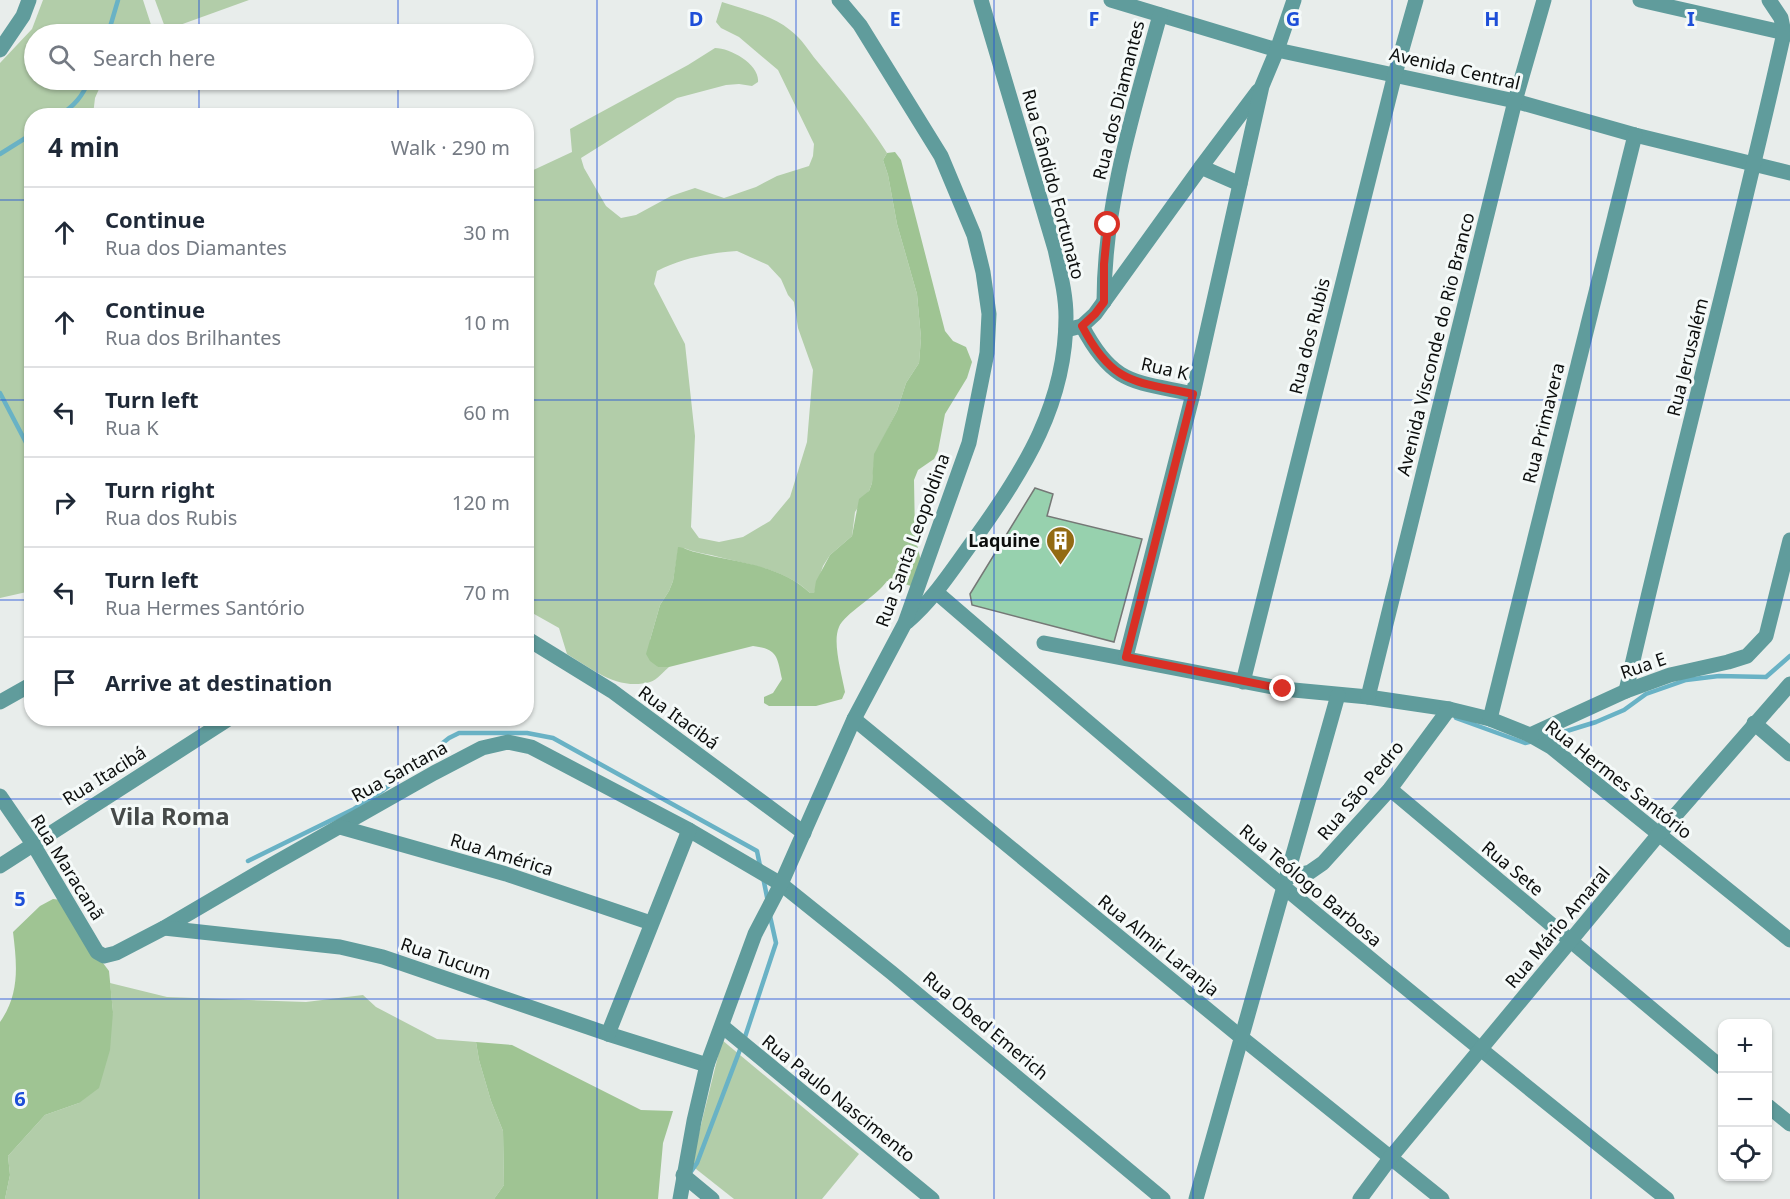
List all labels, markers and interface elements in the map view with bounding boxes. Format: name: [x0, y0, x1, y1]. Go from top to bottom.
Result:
text: D: [689, 5, 703, 32]
text: E: [889, 5, 901, 32]
text: F: [1089, 5, 1099, 32]
text: G: [1286, 5, 1300, 32]
text: H: [1484, 5, 1500, 32]
text: I: [1687, 5, 1695, 32]
street label: Rua dos Diamantes: [1087, 18, 1149, 182]
search box: [24, 24, 534, 90]
icon: search: [45, 41, 78, 74]
street label: Avenida Central: [1387, 41, 1523, 95]
text: Search here: [93, 42, 215, 72]
street label: Rua Cândido Fortunato: [1017, 86, 1091, 282]
text: 4 min: [48, 129, 120, 165]
text: Walk · 290 m: [391, 134, 510, 161]
text: Continue: [105, 204, 205, 234]
street label: Avenida Visconde do Rio Branco: [1391, 210, 1479, 478]
route start: [1094, 211, 1120, 237]
icon: ahead: [48, 216, 81, 249]
text: 30 m: [463, 219, 510, 246]
text: Rua dos Diamantes: [105, 234, 287, 261]
street label: Rua dos Rubis: [1283, 275, 1335, 397]
text: Continue: [105, 294, 205, 324]
street label: Rua Jerusalém: [1661, 295, 1713, 419]
icon: ahead: [48, 306, 81, 339]
text: 10 m: [463, 309, 510, 336]
text: Rua dos Brilhantes: [105, 324, 281, 351]
street label: Rua K: [1139, 351, 1192, 385]
street label: Rua Primavera: [1516, 360, 1570, 486]
text: Turn left: [105, 384, 199, 414]
icon: left: [48, 396, 81, 429]
text: 60 m: [463, 399, 510, 426]
text: Rua K: [105, 414, 159, 441]
street label: Rua Santa Leopoldina: [869, 450, 955, 630]
text: Turn right: [105, 474, 215, 504]
icon: right: [48, 486, 81, 519]
text: 120 m: [452, 489, 510, 516]
text: Rua dos Rubis: [105, 504, 237, 531]
building icon: Laquine: [1045, 524, 1077, 566]
place label: Laquine: [968, 528, 1040, 552]
text: Turn left: [105, 564, 199, 594]
icon: left: [48, 576, 81, 609]
text: 70 m: [463, 579, 510, 606]
text: Rua Hermes Santório: [105, 594, 305, 621]
street label: Rua E: [1617, 646, 1669, 684]
icon: arrive: [48, 666, 81, 699]
text: Arrive at destination: [105, 667, 332, 697]
route end: [1269, 675, 1295, 701]
street label: Rua Itacibá: [634, 680, 724, 754]
street label: Rua Hermes Santório: [1541, 714, 1697, 844]
street label: Rua Santana: [347, 735, 451, 807]
street label: Rua São Pedro: [1311, 735, 1409, 845]
street label: Rua Itacibá: [58, 740, 150, 810]
district label: Vila Roma: [110, 799, 230, 832]
street label: Rua Maracanã: [26, 809, 110, 925]
street label: Rua Teólogo Barbosa: [1235, 818, 1387, 952]
street label: Rua América: [448, 827, 556, 881]
street label: Rua Sete: [1477, 835, 1549, 901]
street label: Rua Mário Amaral: [1499, 861, 1615, 993]
text: 5: [14, 885, 26, 912]
street label: Rua Almir Laranja: [1093, 889, 1225, 1001]
street label: Rua Tucum: [398, 931, 494, 985]
street label: Rua Obed Emerich: [918, 965, 1054, 1085]
map controls: [1718, 1019, 1772, 1181]
button: +: [1718, 1019, 1772, 1073]
street label: Rua Paulo Nascimento: [757, 1029, 921, 1167]
button: −: [1718, 1073, 1772, 1127]
text: 6: [14, 1085, 26, 1112]
button: locate: [1718, 1127, 1772, 1181]

